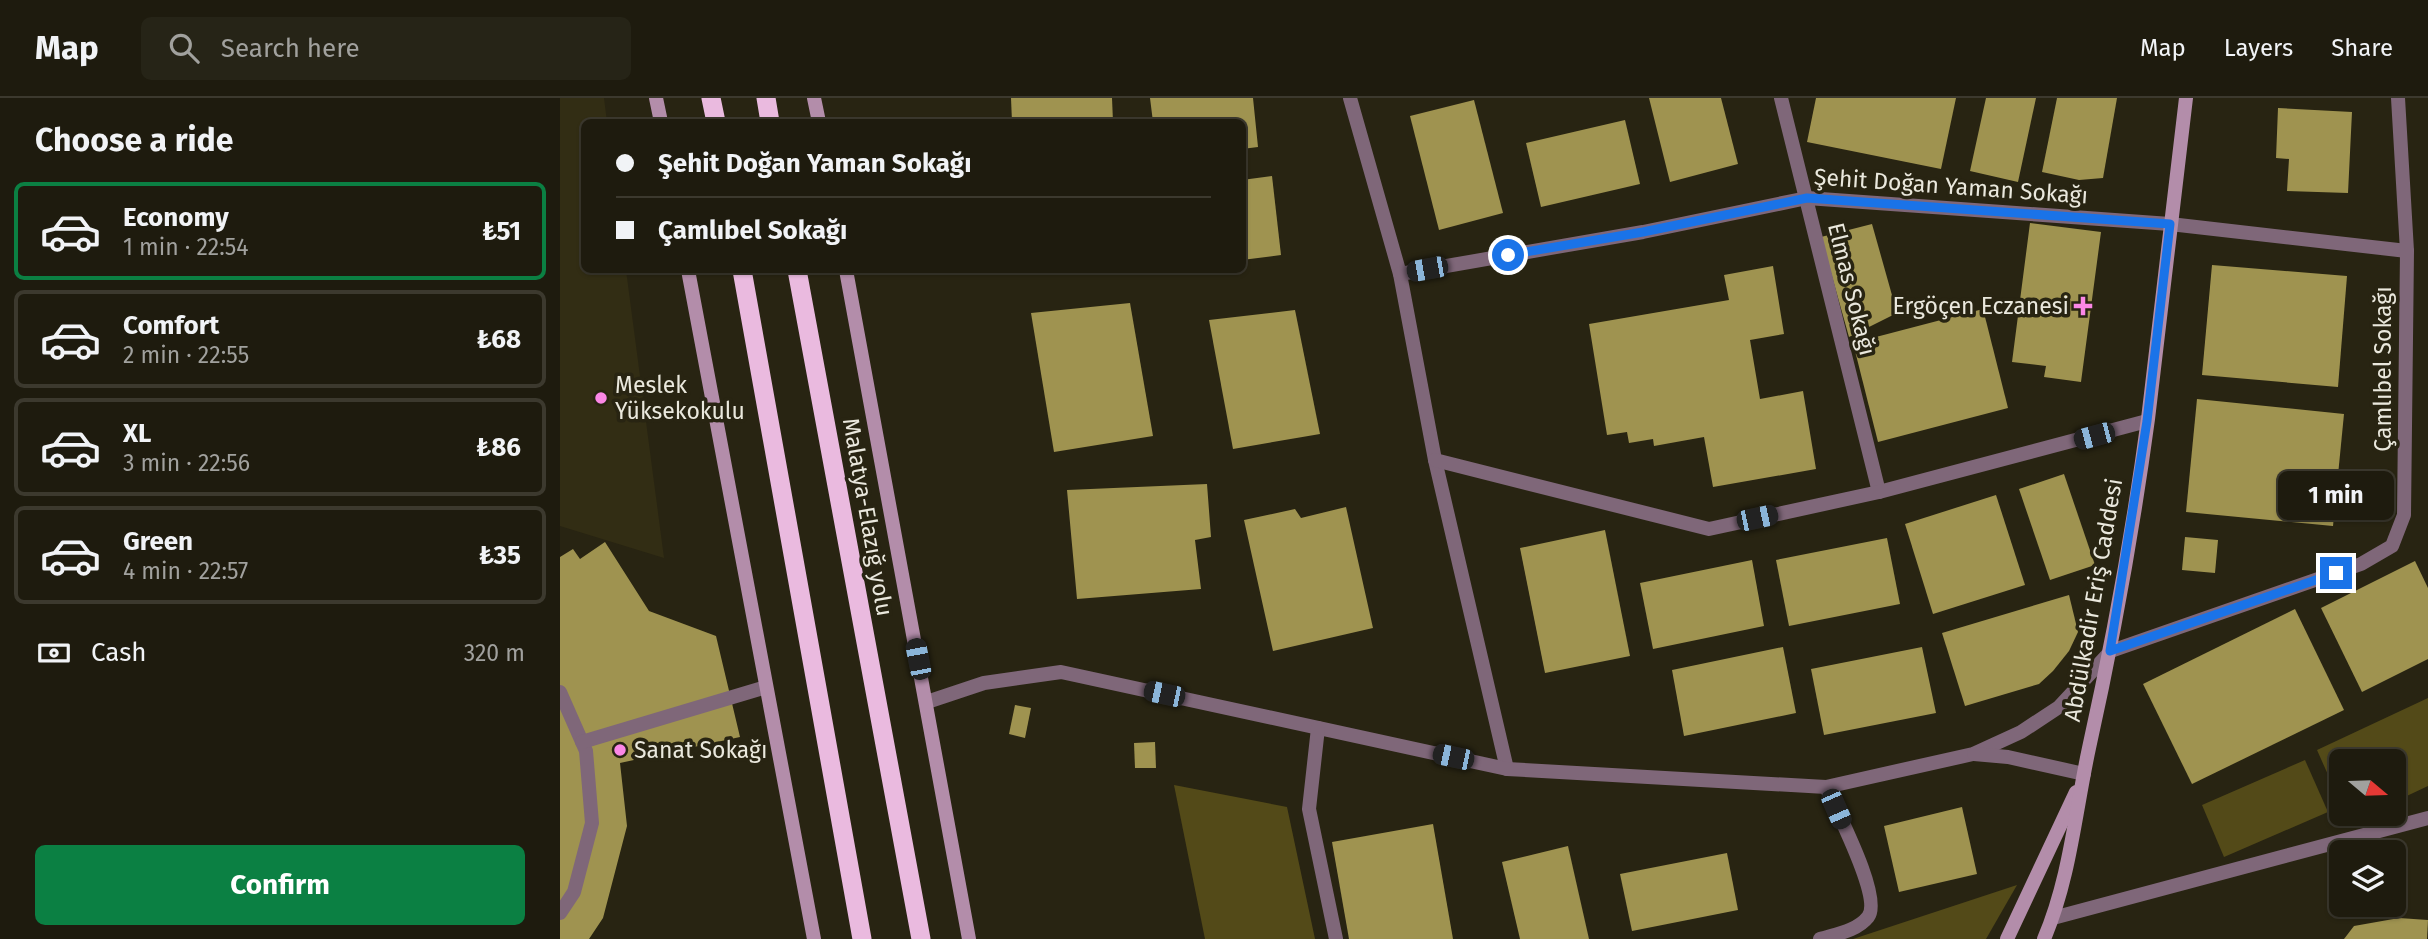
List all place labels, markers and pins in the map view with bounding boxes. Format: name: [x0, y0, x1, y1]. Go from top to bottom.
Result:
place label: Ergöçen Eczanesi: [1892, 292, 2069, 320]
marker: Ergöçen Eczanesi: [2075, 298, 2091, 314]
place label: Meslek Yüksekokulu: [615, 371, 745, 425]
marker: Meslek Yüksekokulu: [593, 390, 609, 406]
place label: Sanat Sokağı: [634, 736, 768, 764]
marker: Sanat Sokağı: [612, 742, 628, 758]

